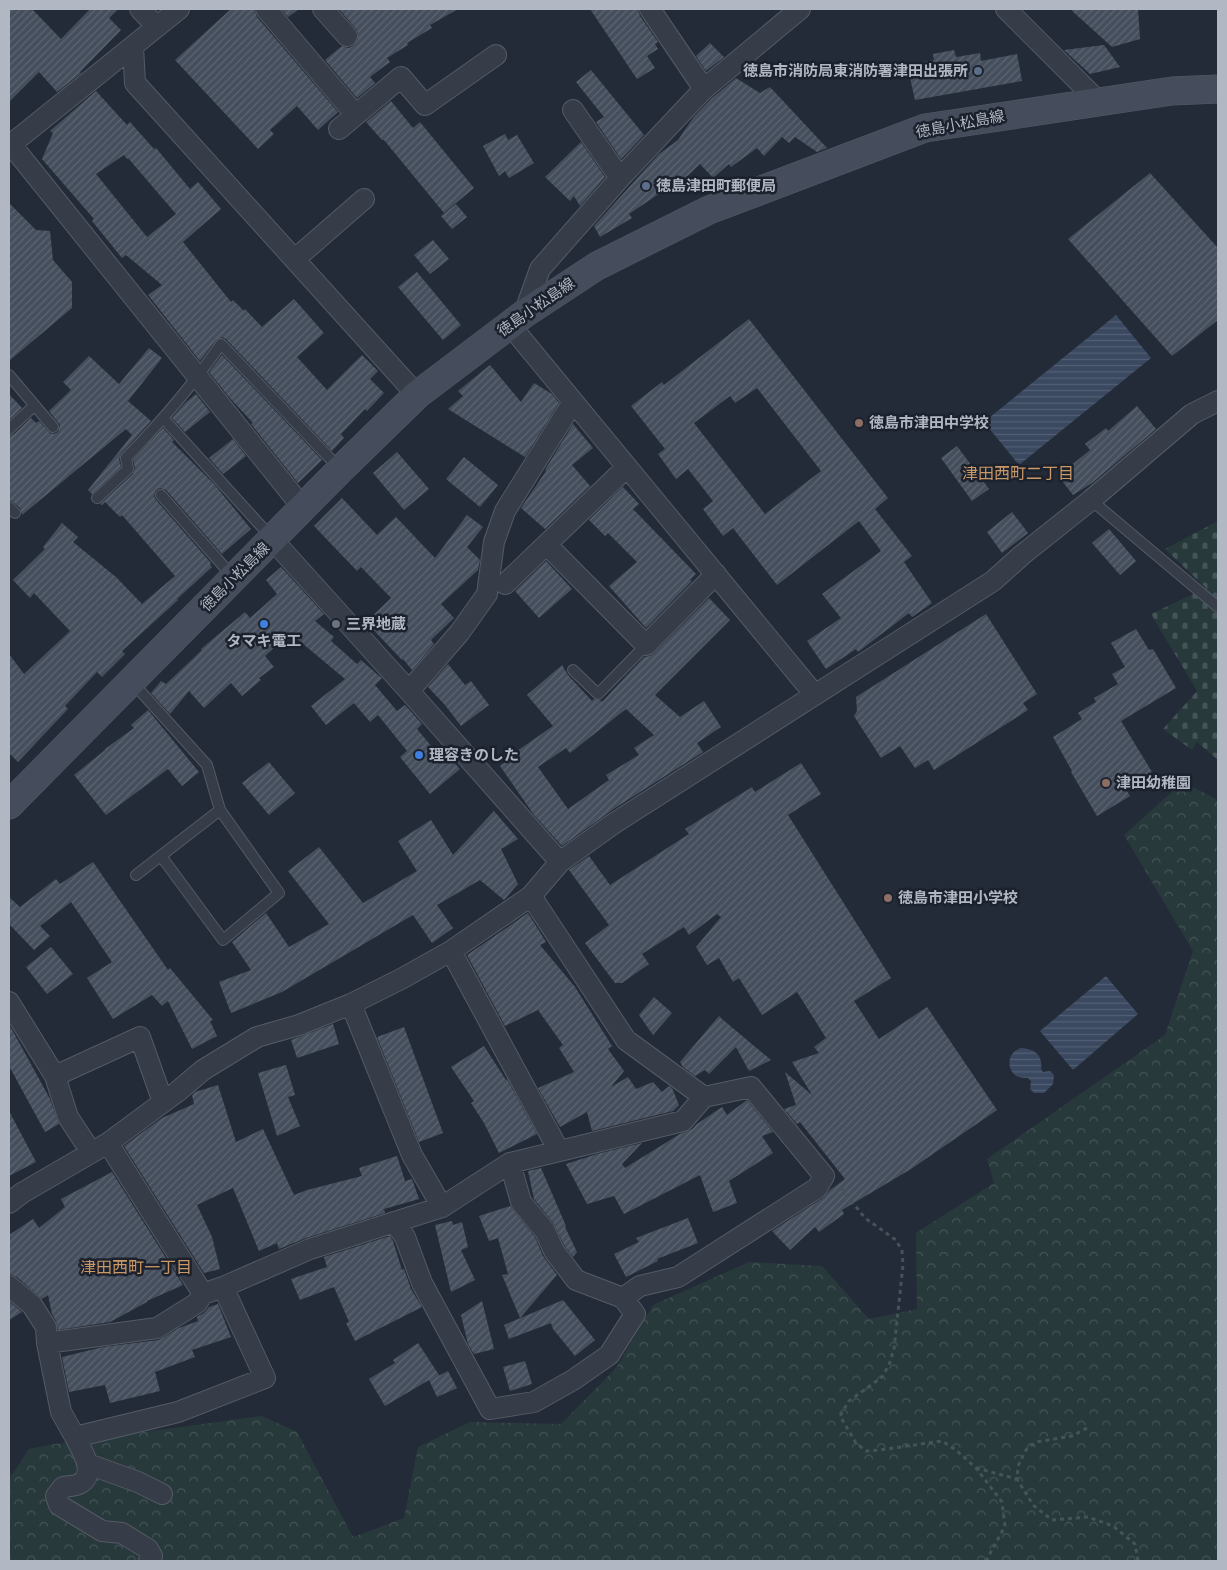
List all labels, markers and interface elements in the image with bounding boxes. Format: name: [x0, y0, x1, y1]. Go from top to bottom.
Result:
place label: 徳島市消防局東消防署津田出張所: [743, 60, 968, 80]
marker: 徳島市消防局東消防署津田出張所: [972, 65, 984, 77]
street label: 徳島小松島線: [914, 105, 1006, 141]
place label: 徳島津田町郵便局: [656, 175, 776, 195]
marker: 徳島津田町郵便局: [640, 180, 652, 192]
street label: 徳島小松島線: [493, 272, 578, 340]
place label: 徳島市津田中学校: [869, 412, 989, 432]
marker: 徳島市津田中学校: [853, 417, 865, 429]
district label: 津田西町二丁目: [962, 462, 1074, 484]
street label: 徳島小松島線: [195, 537, 273, 615]
place label: 三界地蔵: [346, 613, 406, 633]
marker: タマキ電工: [258, 618, 270, 630]
marker: 三界地蔵: [330, 618, 342, 630]
place label: タマキ電工: [226, 630, 302, 650]
place label: 理容きのした: [429, 744, 519, 764]
marker: 理容きのした: [413, 749, 425, 761]
place label: 津田幼稚園: [1116, 772, 1191, 792]
marker: 津田幼稚園: [1100, 777, 1112, 789]
place label: 徳島市津田小学校: [898, 887, 1018, 907]
marker: 徳島市津田小学校: [882, 892, 894, 904]
district label: 津田西町一丁目: [80, 1256, 192, 1278]

